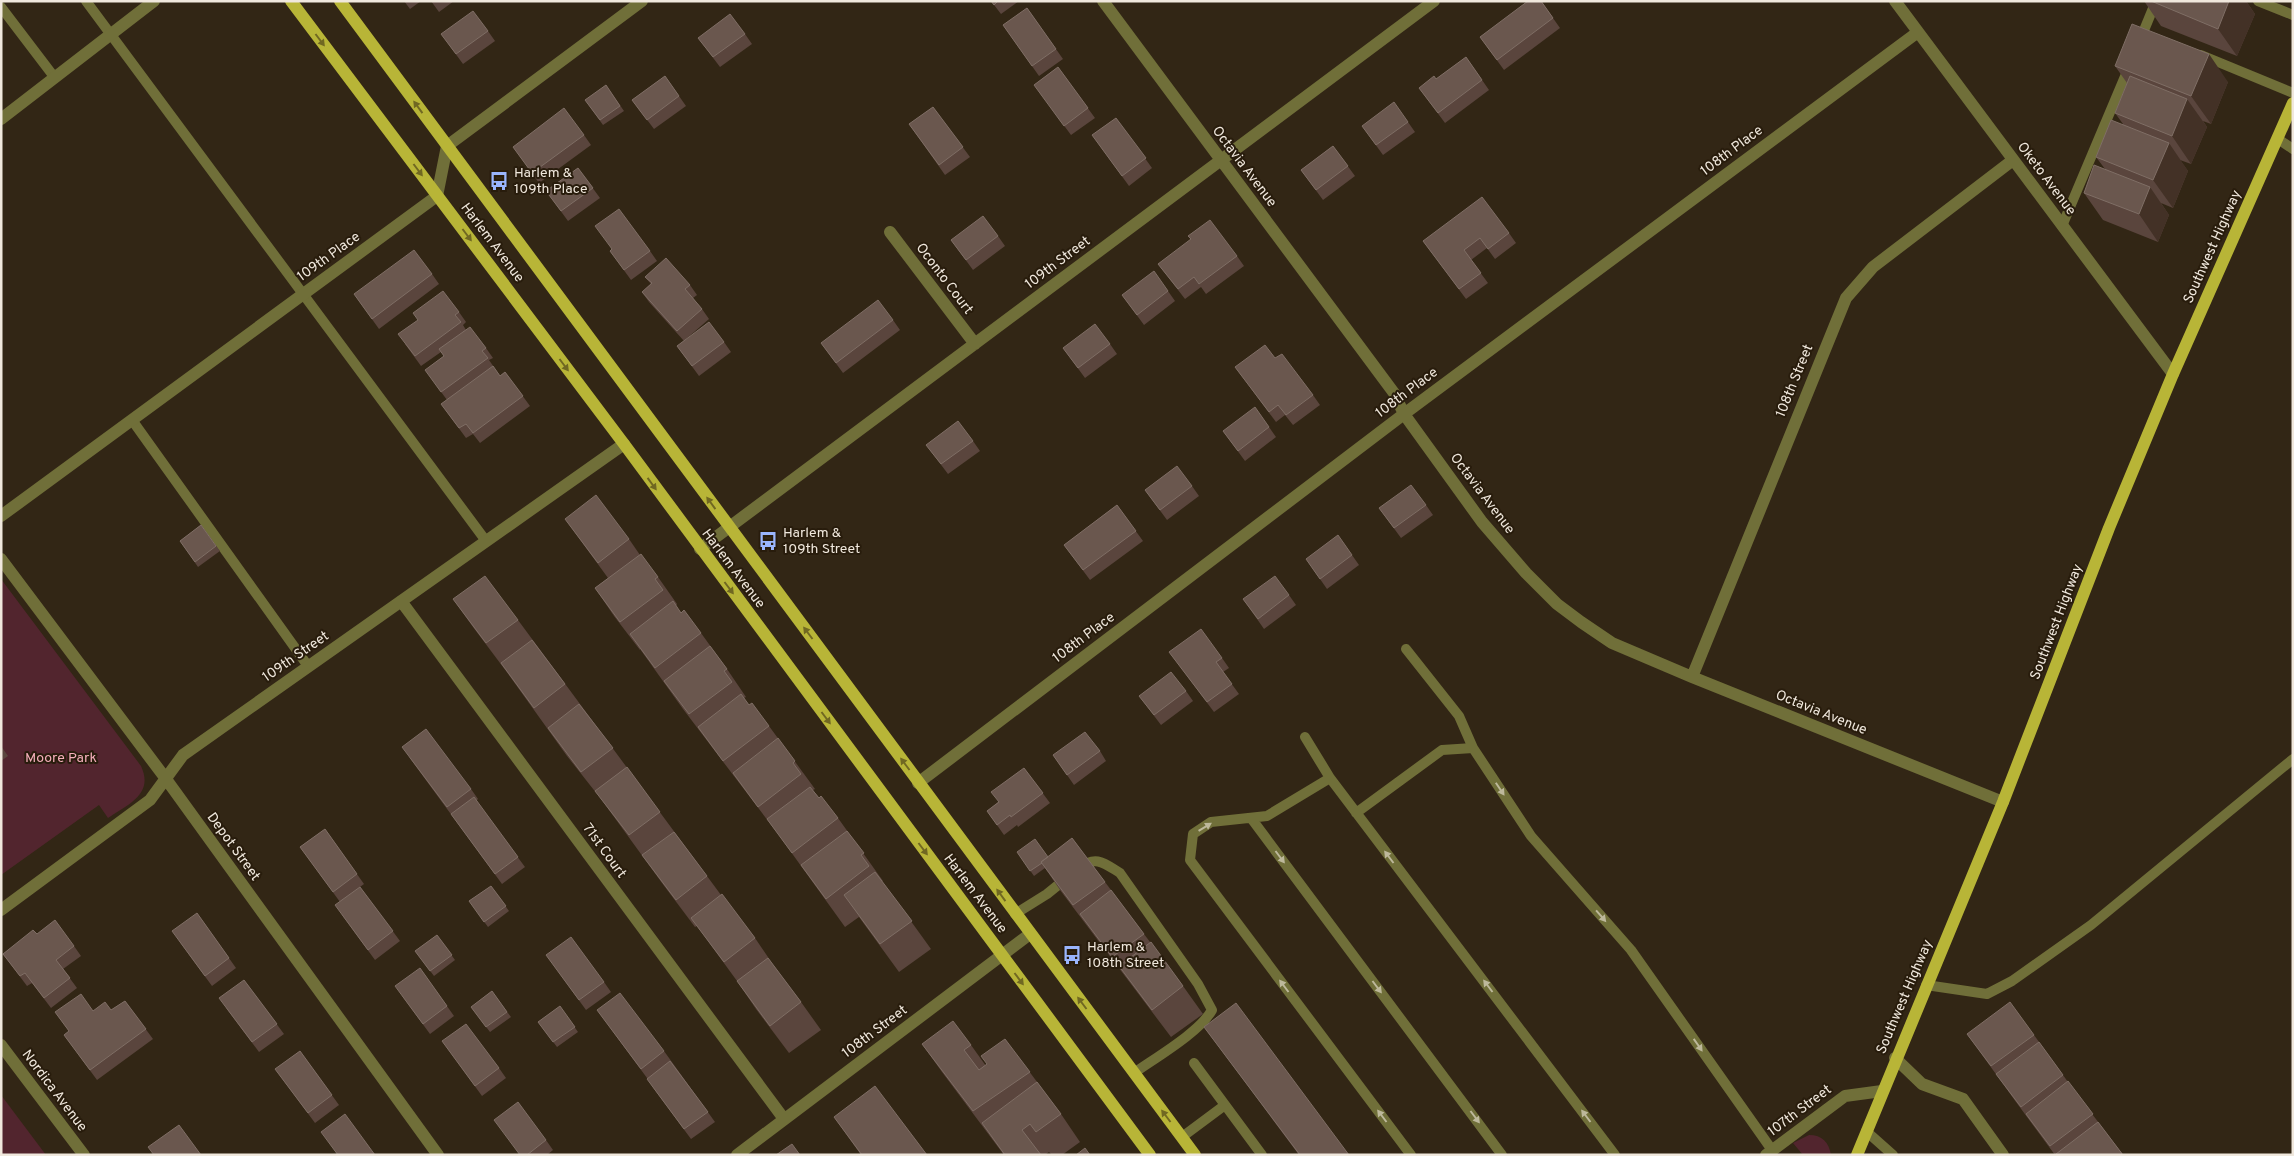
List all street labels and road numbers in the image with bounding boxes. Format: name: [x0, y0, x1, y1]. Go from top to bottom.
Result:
street label: 108th Place: [1698, 122, 1766, 180]
street label: Octavia Avenue: [1208, 123, 1280, 211]
street label: Oketo Avenue: [2013, 139, 2079, 219]
street label: Southwest Highway: [2180, 188, 2246, 306]
street label: Harlem Avenue: [457, 200, 527, 286]
street label: 109th Place: [294, 229, 364, 285]
street label: 109th Street: [1022, 233, 1094, 293]
street label: Oconto Court: [912, 240, 976, 318]
street label: 108th Street: [1773, 342, 1817, 420]
street label: 108th Place: [1373, 364, 1441, 422]
street label: Octavia Avenue: [1446, 450, 1518, 538]
street label: Harlem Avenue: [698, 526, 768, 612]
street label: Southwest Highway: [2027, 562, 2087, 682]
street label: 108th Place: [1050, 609, 1118, 667]
street label: 109th Street: [259, 628, 333, 686]
street label: Octavia Avenue: [1773, 687, 1869, 739]
street label: Depot Street: [203, 810, 263, 884]
street label: 71st Court: [578, 820, 630, 882]
street label: Harlem Avenue: [940, 851, 1010, 937]
street label: Southwest Highway: [1873, 937, 1937, 1057]
street label: 108th Street: [839, 1002, 911, 1062]
street label: Nordica Avenue: [18, 1047, 90, 1135]
street label: 107th Street: [1765, 1082, 1835, 1140]

